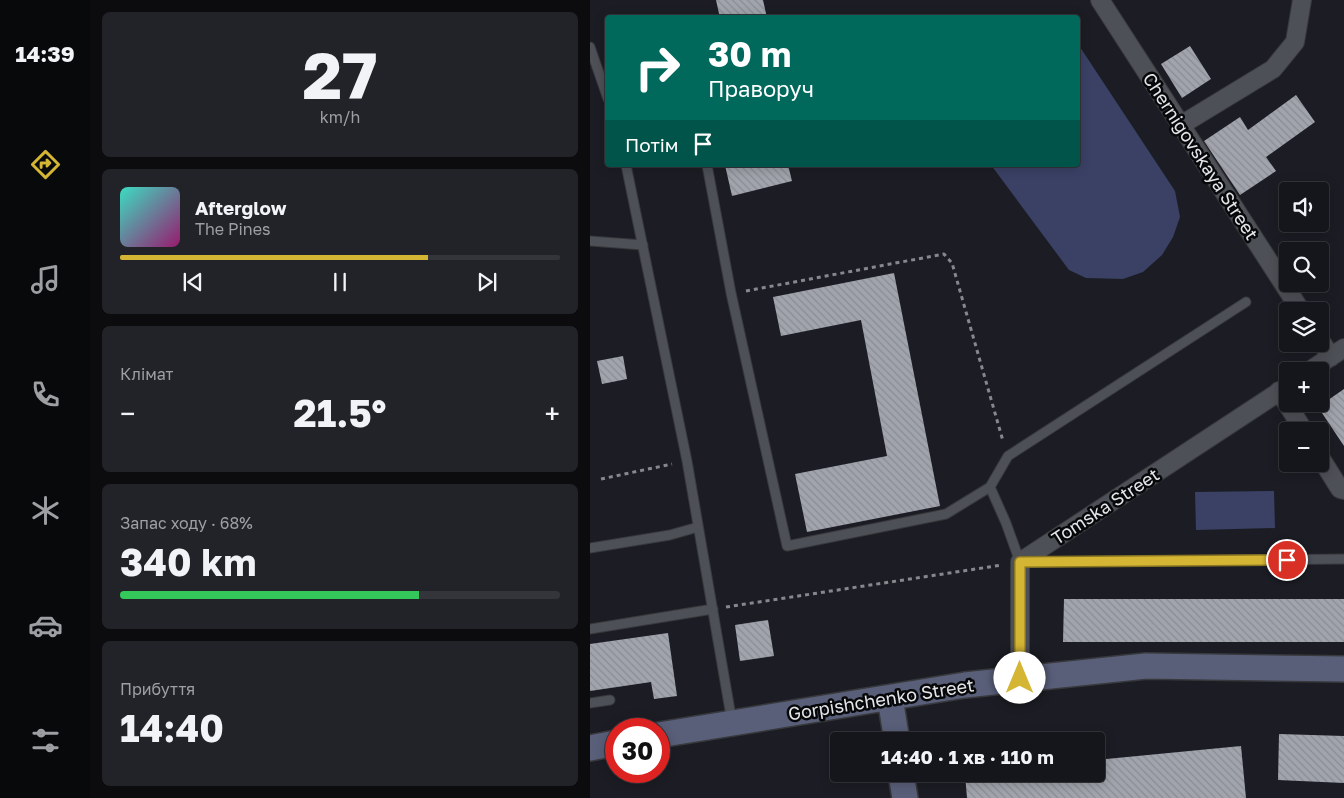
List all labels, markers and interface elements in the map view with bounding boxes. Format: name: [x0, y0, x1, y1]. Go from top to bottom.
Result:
text: 30 m: [708, 33, 791, 75]
text: 27: [302, 35, 378, 113]
icon: right: [625, 35, 690, 100]
text: 14:39: [15, 40, 75, 67]
street label: Chernigovskaya Street: [1139, 68, 1263, 244]
text: Праворуч: [708, 75, 814, 102]
text: km/h: [320, 107, 360, 127]
icon: arrive: [689, 130, 717, 158]
text: Потім: [625, 133, 679, 156]
icon: directions: [28, 147, 63, 182]
map controls: [1279, 182, 1329, 472]
button: sound: [1279, 182, 1329, 232]
text: Afterglow: [195, 196, 286, 219]
text: The Pines: [195, 219, 270, 239]
button: search: [1279, 242, 1329, 292]
icon: music: [28, 262, 63, 297]
icon: previous: [179, 268, 207, 296]
icon: pause: [326, 268, 354, 296]
icon: next: [473, 268, 501, 296]
button: layers: [1279, 302, 1329, 352]
button: +: [1279, 362, 1329, 412]
text: Клімат: [120, 364, 173, 384]
icon: phone: [28, 377, 63, 412]
text: 21.5°: [294, 390, 386, 435]
text: −: [120, 397, 135, 430]
text: +: [545, 397, 560, 430]
button: −: [1279, 422, 1329, 472]
street label: Tomska Street: [1047, 463, 1163, 549]
icon: climate: [28, 493, 63, 528]
text: Запас ходу · 68%: [120, 513, 253, 533]
text: 340 km: [120, 539, 256, 584]
pin: [1266, 539, 1308, 581]
icon: arrive: [1273, 546, 1301, 574]
icon: car: [28, 608, 63, 643]
position arrow: [993, 651, 1045, 703]
street label: Gorpishchenko Street: [787, 673, 975, 725]
text: Прибуття: [120, 679, 195, 699]
text: 14:40: [120, 705, 224, 750]
speed limit sign: 30: [605, 718, 670, 783]
icon: filters: [28, 723, 63, 758]
text: 14:40 · 1 хв · 110 m: [881, 745, 1054, 768]

